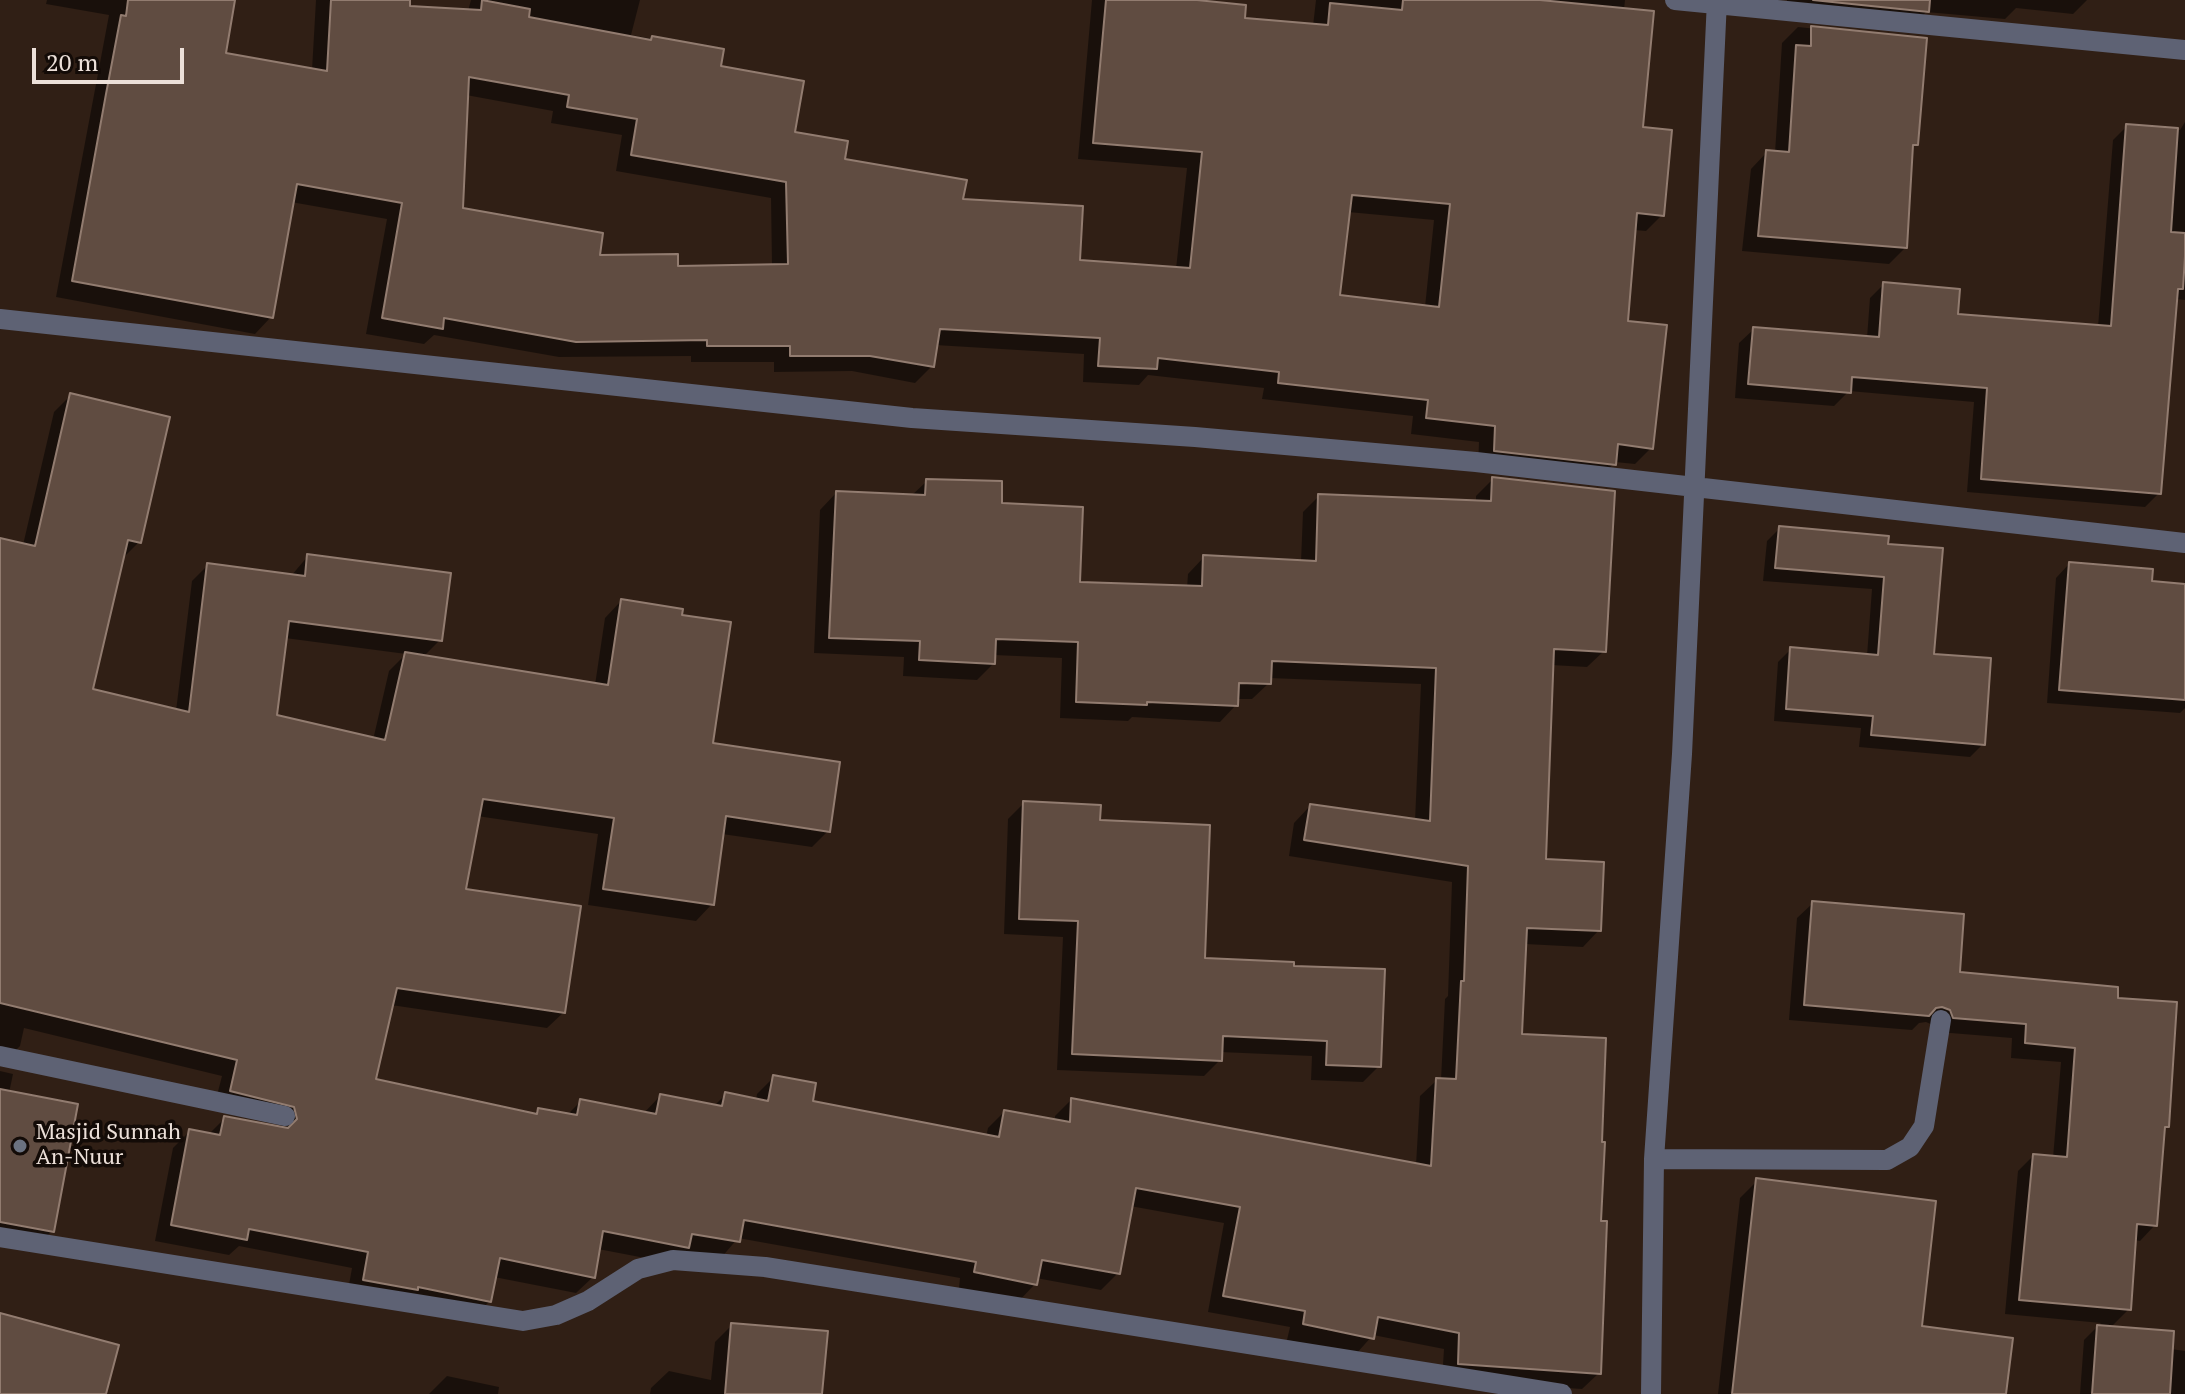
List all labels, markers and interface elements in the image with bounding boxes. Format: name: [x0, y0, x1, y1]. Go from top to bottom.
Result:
scale bar: [36, 32, 188, 82]
text: 20 m: [46, 46, 98, 78]
place label: Masjid Sunnah An-Nuur: [36, 1120, 181, 1172]
marker: Masjid Sunnah An-Nuur: [11, 1137, 29, 1155]

